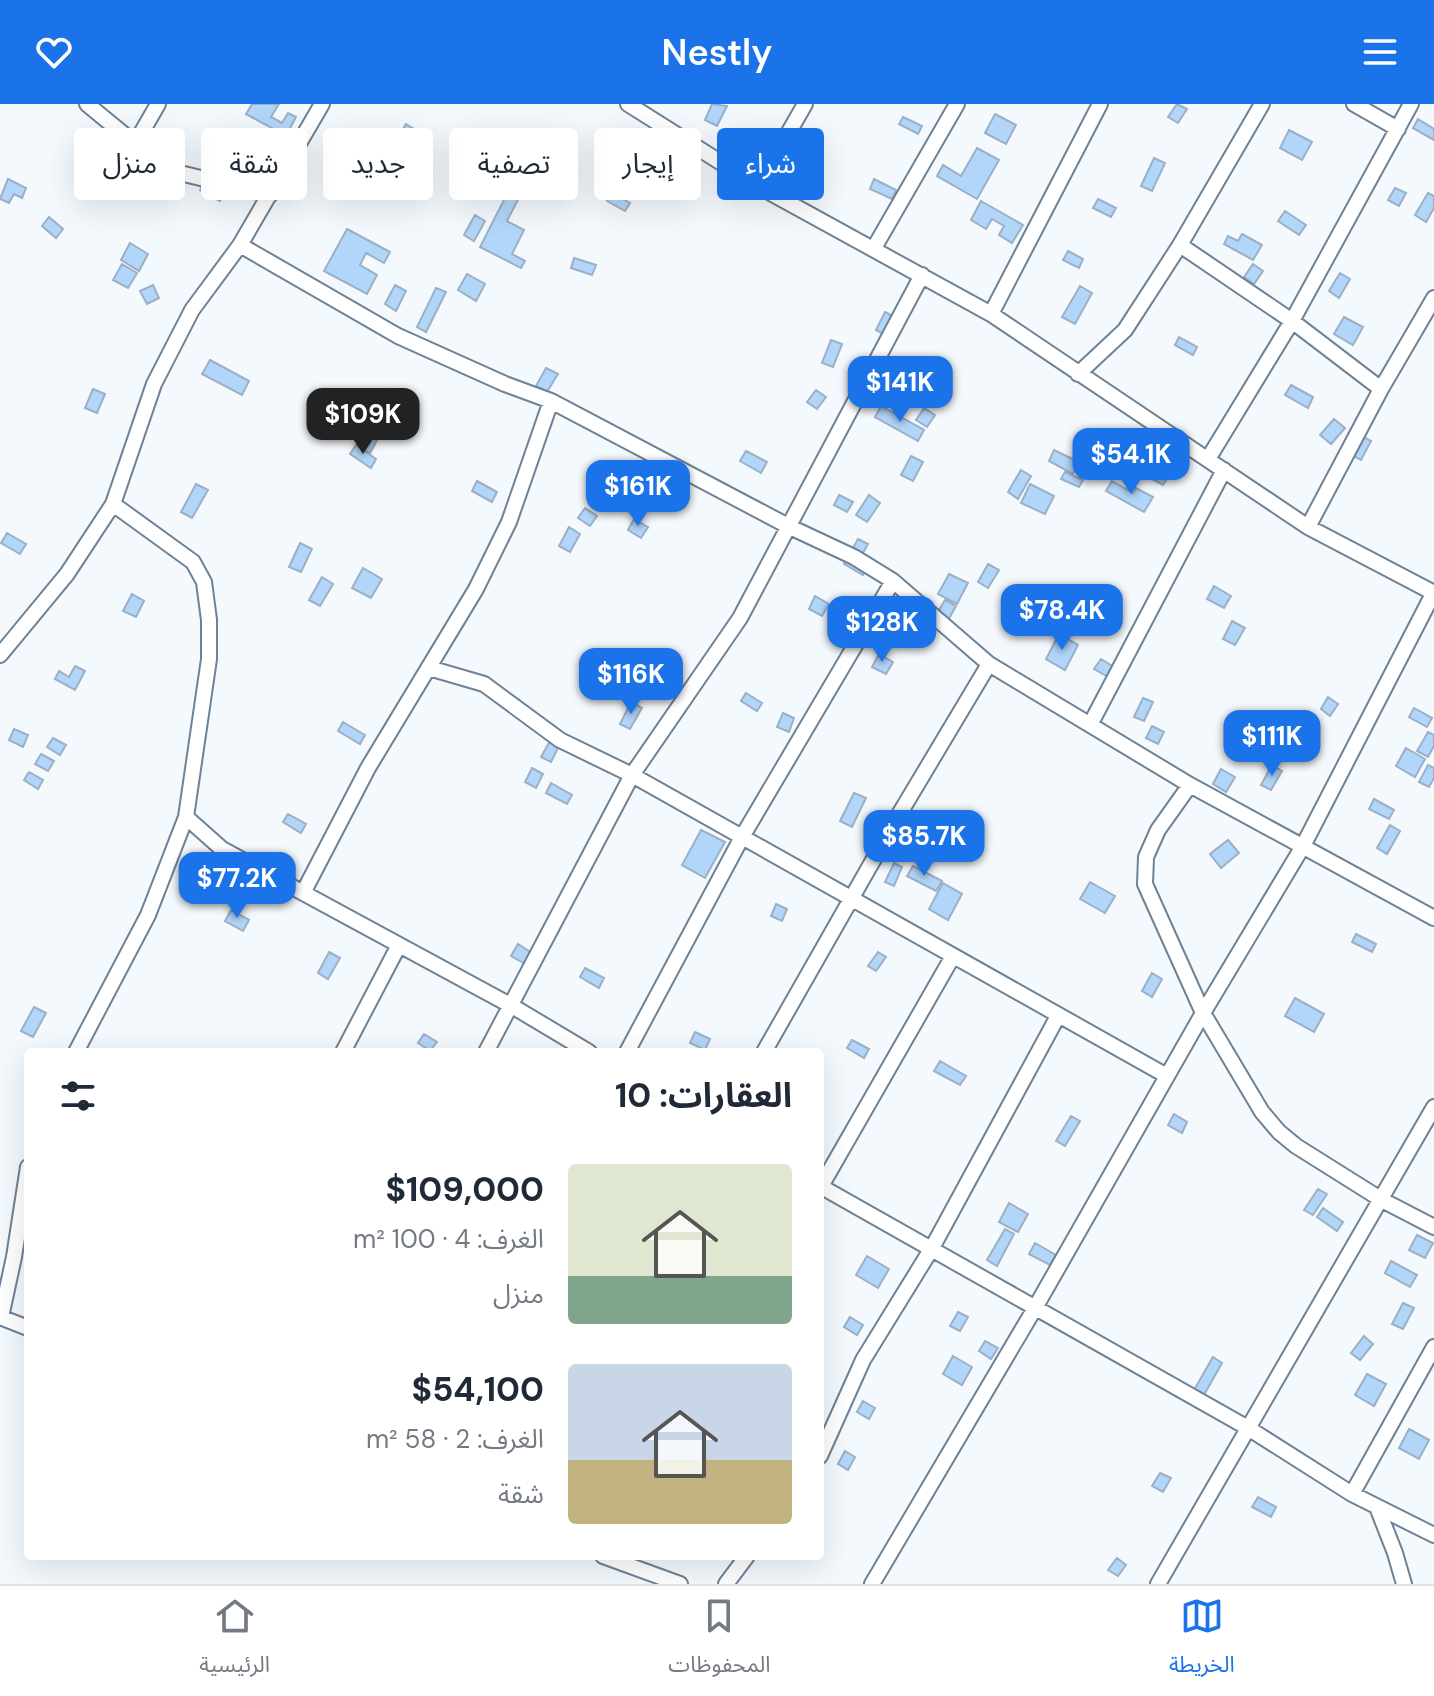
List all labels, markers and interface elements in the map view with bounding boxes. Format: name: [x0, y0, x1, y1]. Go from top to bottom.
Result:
text: Nestly: [662, 29, 772, 76]
icon: heart: [32, 30, 76, 74]
icon: menu: [1358, 30, 1402, 74]
chip: منزل: [74, 128, 185, 200]
chip: شقة: [201, 128, 307, 200]
chip: جديد: [323, 128, 433, 200]
chip: تصفية: [449, 128, 578, 200]
chip: إيجار: [594, 128, 701, 200]
chip: شراء: [717, 128, 824, 200]
pin: $141K: [844, 356, 956, 424]
text: $141K: [866, 365, 934, 399]
pin: $109K: [307, 388, 419, 456]
text: $109K: [325, 397, 401, 431]
pin: $54.1K: [1066, 428, 1196, 496]
text: $54.1K: [1091, 437, 1171, 471]
pin: $161K: [582, 460, 694, 528]
text: $161K: [604, 469, 672, 503]
pin: $78.4K: [997, 584, 1127, 652]
text: $78.4K: [1019, 593, 1105, 627]
pin: $128K: [826, 596, 938, 664]
text: $128K: [845, 605, 919, 639]
pin: $116K: [575, 648, 687, 716]
text: $116K: [597, 657, 665, 691]
pin: $111K: [1216, 710, 1328, 778]
text: $111K: [1241, 719, 1303, 753]
pin: $85.7K: [859, 810, 989, 878]
text: $85.7K: [881, 819, 967, 853]
pin: $77.2K: [172, 852, 302, 920]
text: $77.2K: [197, 861, 277, 895]
text: العقارات: 10: [615, 1073, 792, 1118]
icon: filters: [56, 1074, 100, 1118]
text: $109,000: [385, 1167, 544, 1212]
icon: home: [632, 1196, 728, 1292]
text: الغرف: 4 · 100 m²: [353, 1222, 544, 1256]
text: منزل: [493, 1277, 544, 1311]
text: $54,100: [412, 1367, 544, 1412]
icon: home: [632, 1396, 728, 1492]
text: الغرف: 2 · 58 m²: [366, 1422, 544, 1456]
text: شقة: [498, 1477, 544, 1511]
tab: الرئيسية: [199, 1594, 270, 1688]
tab: المحفوظات: [668, 1594, 770, 1688]
tab: الخريطة: [1169, 1594, 1235, 1688]

